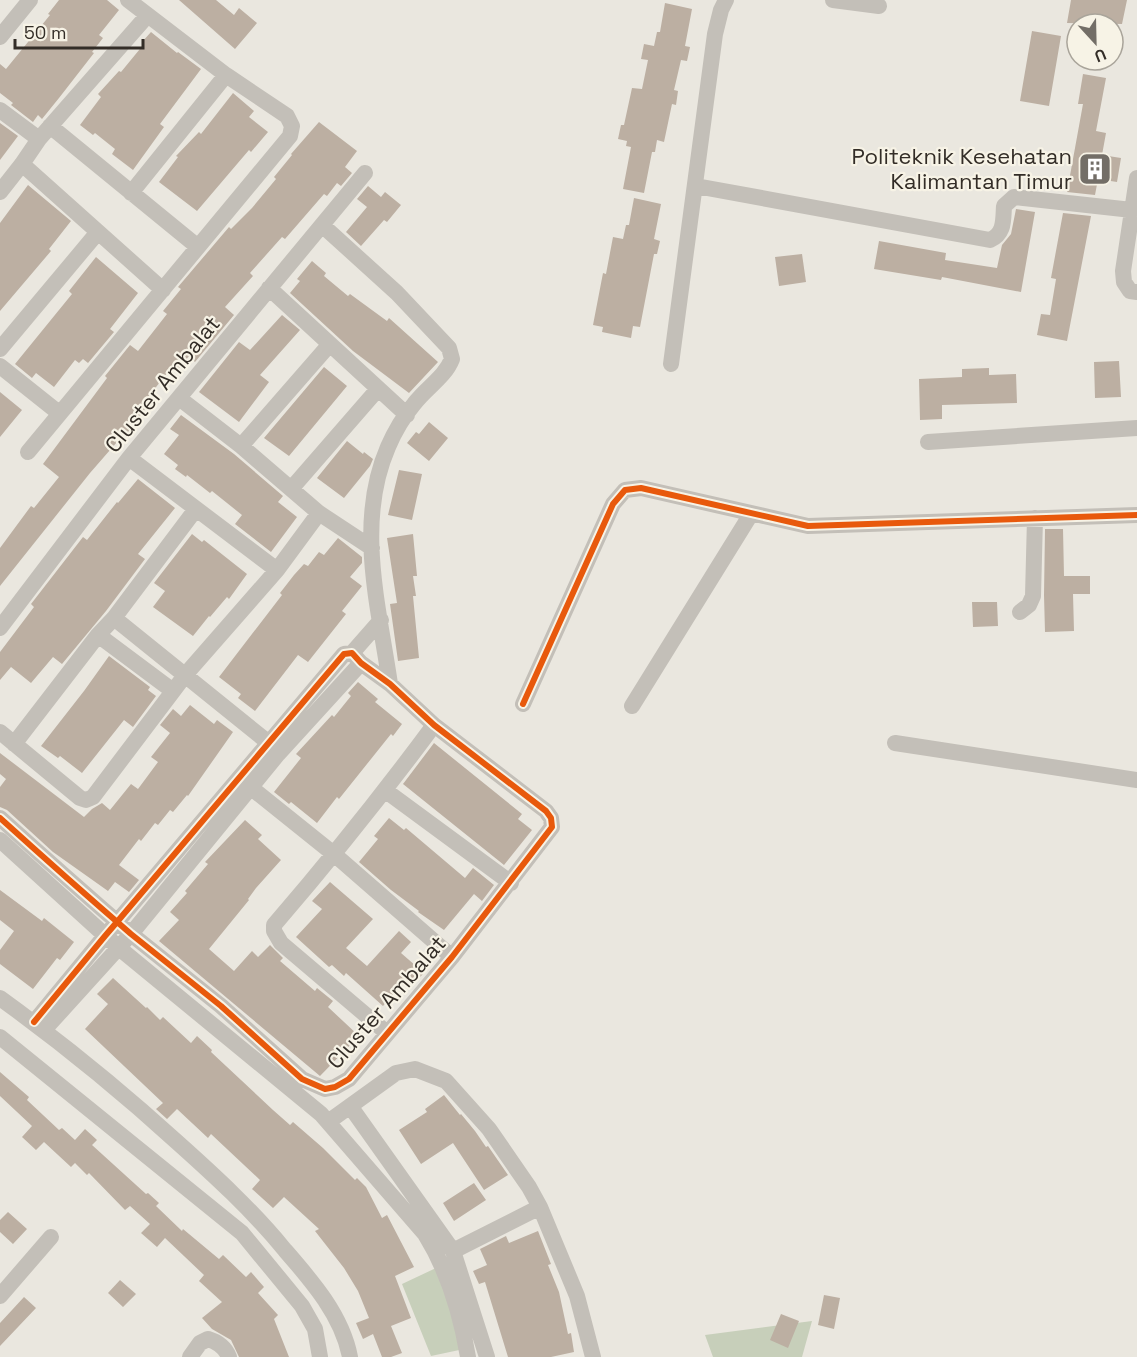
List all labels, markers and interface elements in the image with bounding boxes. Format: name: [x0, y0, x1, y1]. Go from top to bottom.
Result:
scale bar: [15, 12, 142, 50]
north arrow: [1065, 12, 1125, 72]
text: 50 m: [24, 21, 66, 44]
text: U: [1092, 44, 1109, 67]
place label: Politeknik Kesehatan Kalimantan Timur: [852, 142, 1072, 195]
building icon: Politeknik Kesehatan Kalimantan Timur: [1077, 151, 1113, 187]
street label: Cluster Ambalat: [98, 310, 226, 458]
street label: Cluster Ambalat: [320, 929, 452, 1075]

